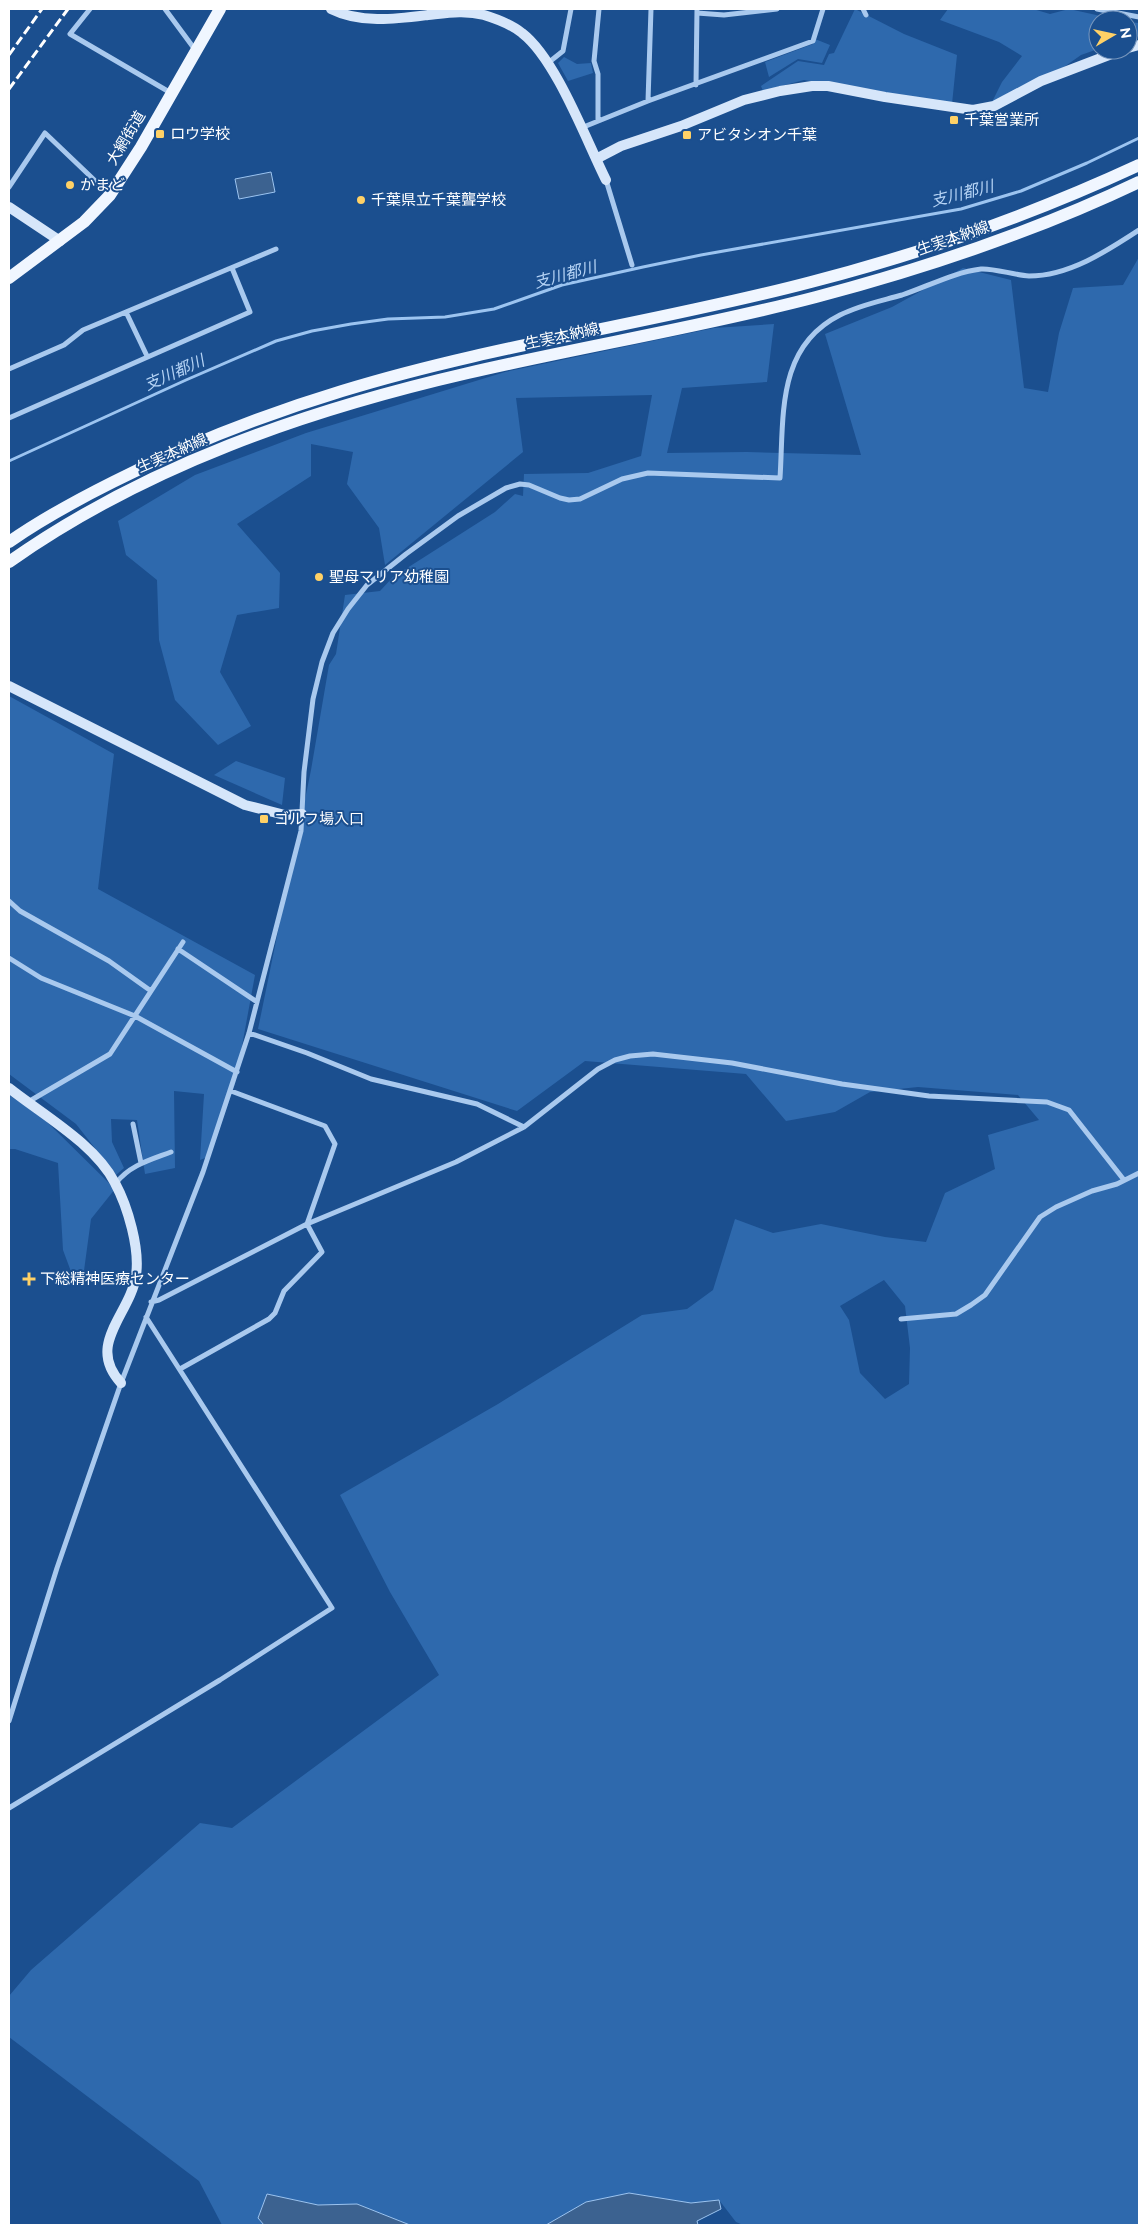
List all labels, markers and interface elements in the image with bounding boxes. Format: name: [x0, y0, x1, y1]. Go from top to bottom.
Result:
north arrow: [1088, 10, 1138, 60]
text: N: [1117, 26, 1135, 39]
street label: 大網街道: [103, 108, 149, 168]
place label: 千葉営業所: [964, 111, 1039, 129]
marker: 千葉営業所: [948, 114, 960, 126]
place label: ロウ学校: [170, 125, 230, 143]
place label: アビタシオン千葉: [697, 126, 817, 144]
marker: ロウ学校: [154, 128, 166, 140]
marker: アビタシオン千葉: [681, 129, 693, 141]
place label: かまど: [80, 176, 125, 194]
water label: 支川都川: [929, 176, 997, 210]
marker: かまど: [64, 179, 76, 191]
place label: 千葉県立千葉聾学校: [371, 191, 506, 209]
marker: 千葉県立千葉聾学校: [355, 194, 367, 206]
street label: 生実本納線: [915, 217, 991, 259]
water label: 支川都川: [532, 257, 600, 292]
street label: 生実本納線: [523, 319, 601, 353]
water label: 支川都川: [141, 350, 209, 394]
street label: 生実本納線: [134, 430, 210, 476]
place label: 聖母マリア幼稚園: [329, 568, 449, 586]
marker: 聖母マリア幼稚園: [313, 571, 325, 583]
place label: ゴルフ場入口: [274, 810, 364, 828]
marker: ゴルフ場入口: [258, 813, 270, 825]
place label: 下総精神医療センター: [40, 1270, 190, 1288]
marker: 下総精神医療センター: [22, 1272, 36, 1286]

